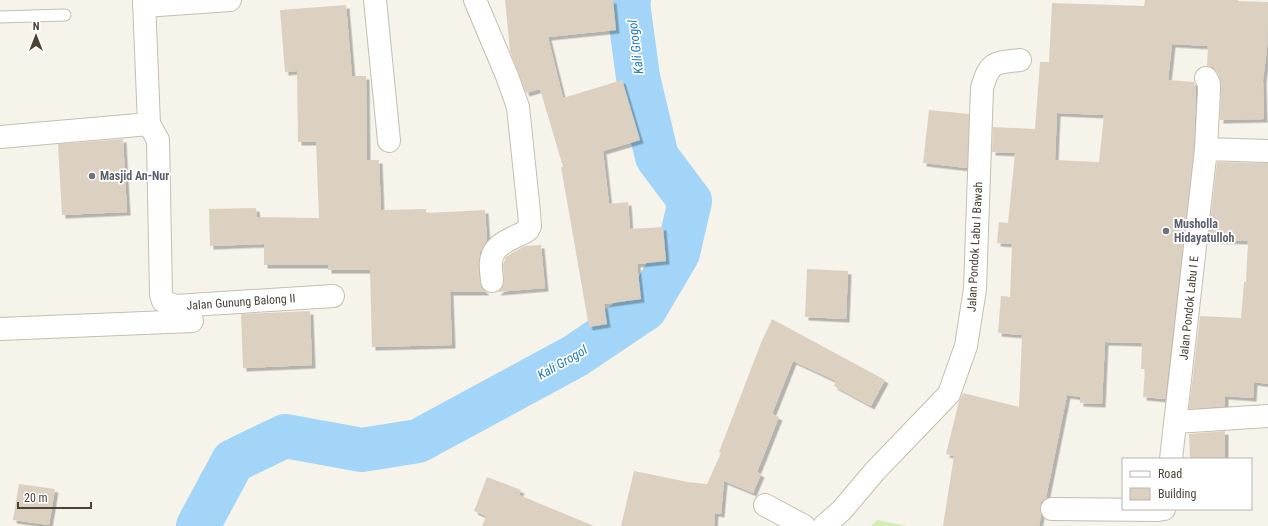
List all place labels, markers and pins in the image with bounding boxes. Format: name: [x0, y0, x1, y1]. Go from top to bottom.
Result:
place label: Masjid An-Nur: [100, 169, 169, 183]
marker: Masjid An-Nur: [87, 171, 97, 181]
place label: Musholla Hidayatulloh: [1174, 217, 1234, 245]
marker: Musholla Hidayatulloh: [1161, 226, 1171, 236]

